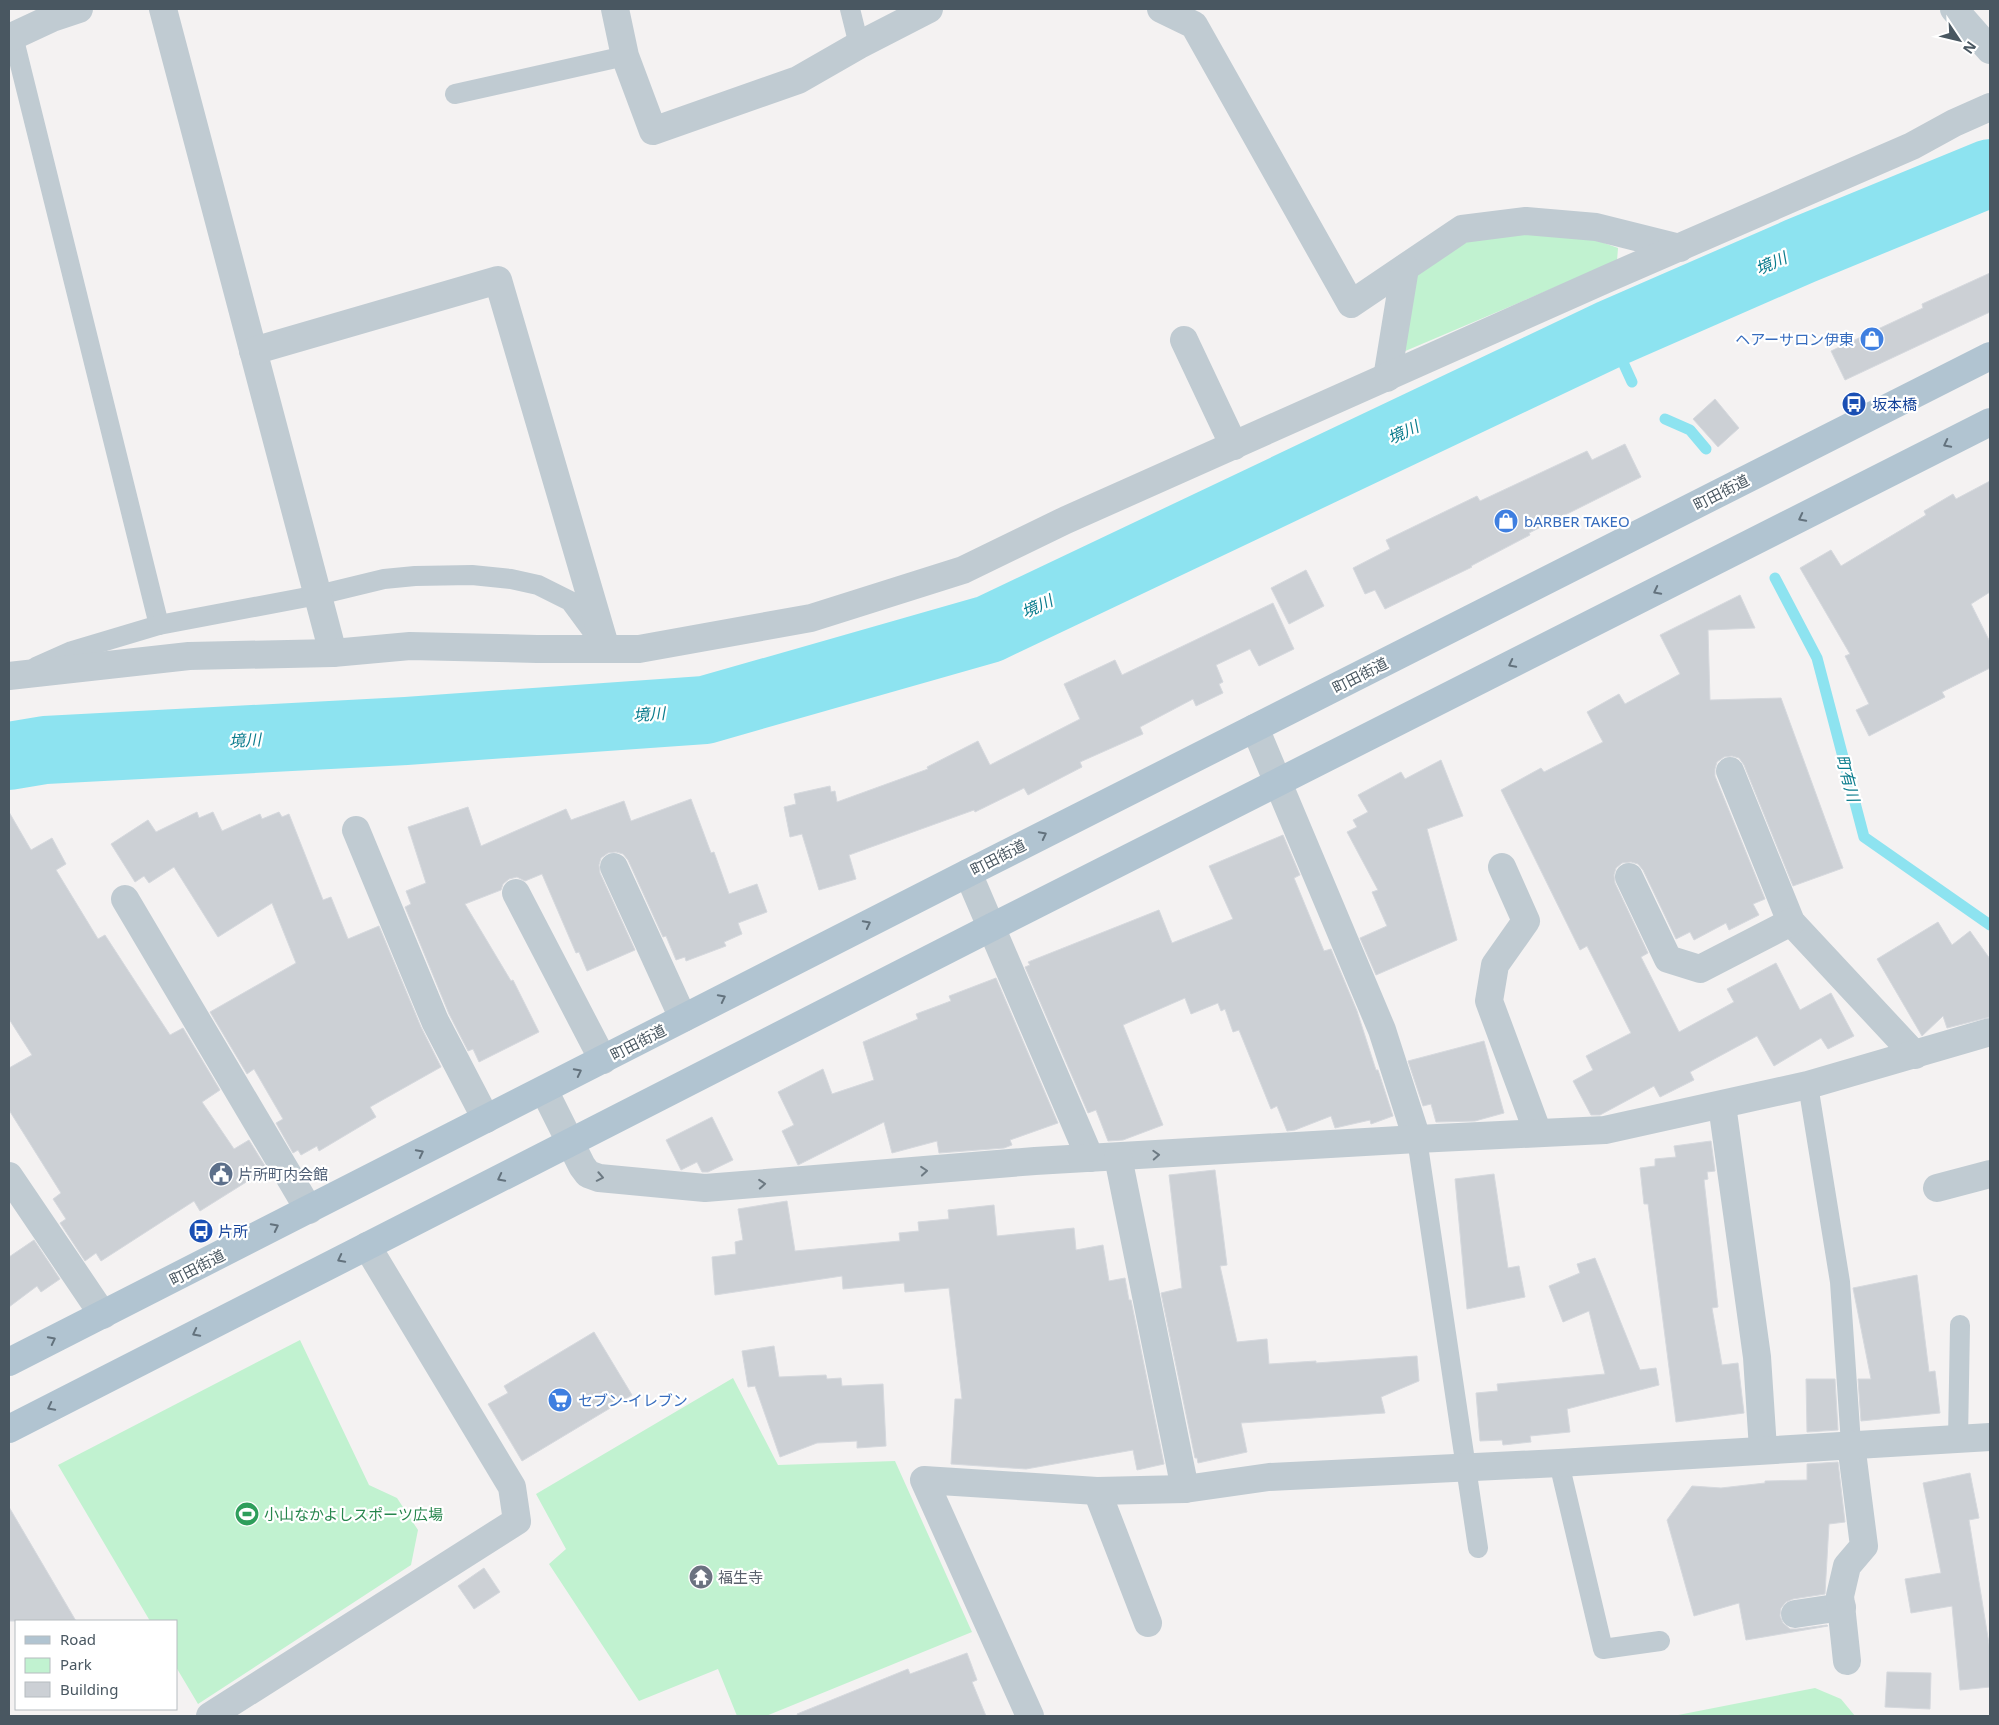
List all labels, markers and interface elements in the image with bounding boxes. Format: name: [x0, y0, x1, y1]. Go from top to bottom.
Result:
north arrow: [1934, 15, 1984, 65]
text: N: [1959, 38, 1981, 58]
water label: 境川: [1752, 246, 1792, 280]
shop icon: ヘアーサロン伊東: [1859, 326, 1885, 352]
place label: ヘアーサロン伊東: [1735, 329, 1854, 349]
bus stop icon: 坂本橋: [1841, 391, 1867, 417]
place label: 坂本橋: [1872, 394, 1917, 414]
water label: 境川: [1384, 414, 1424, 449]
one-way arrow: [1943, 438, 1952, 448]
street label: 町田街道: [1690, 469, 1752, 515]
shop icon: bARBER TAKEO: [1493, 508, 1519, 534]
place label: bARBER TAKEO: [1524, 511, 1630, 531]
one-way arrow: [1798, 512, 1807, 522]
one-way arrow: [1653, 585, 1662, 595]
water label: 境川: [1018, 588, 1058, 623]
street label: 町田街道: [1329, 652, 1391, 698]
one-way arrow: [1508, 658, 1517, 668]
water label: 境川: [632, 702, 668, 726]
water label: 境川: [228, 728, 264, 752]
water label: 町有川: [1831, 752, 1865, 806]
one-way arrow: [1038, 831, 1047, 841]
street label: 町田街道: [967, 834, 1029, 880]
one-way arrow: [862, 920, 871, 930]
one-way arrow: [717, 994, 726, 1004]
street label: 町田街道: [607, 1019, 669, 1065]
one-way arrow: [573, 1068, 582, 1078]
one-way arrow: [415, 1149, 424, 1159]
one-way arrow: [1152, 1149, 1160, 1160]
public building icon: 片所町内会館: [208, 1161, 234, 1187]
place label: 片所町内会館: [238, 1164, 328, 1184]
one-way arrow: [920, 1166, 928, 1177]
one-way arrow: [498, 1171, 507, 1181]
one-way arrow: [596, 1171, 605, 1182]
one-way arrow: [758, 1179, 766, 1190]
bus stop icon: 片所: [188, 1218, 214, 1244]
place label: 片所: [218, 1221, 248, 1241]
one-way arrow: [270, 1223, 279, 1233]
street label: 町田街道: [166, 1244, 228, 1290]
one-way arrow: [337, 1253, 346, 1263]
one-way arrow: [192, 1327, 201, 1337]
one-way arrow: [47, 1336, 56, 1346]
supermarket icon: セブン-イレブン: [547, 1387, 573, 1413]
place label: セブン-イレブン: [578, 1390, 688, 1410]
one-way arrow: [48, 1401, 57, 1411]
sports icon: 小山なかよしスポーツ広場: [234, 1501, 260, 1527]
place label: 小山なかよしスポーツ広場: [264, 1504, 443, 1524]
temple icon: 福生寺: [688, 1564, 714, 1590]
place label: 福生寺: [718, 1567, 763, 1587]
legend: [15, 1620, 178, 1710]
text: Road: [60, 1629, 96, 1649]
text: Park: [60, 1654, 92, 1674]
text: Building: [60, 1679, 118, 1699]

